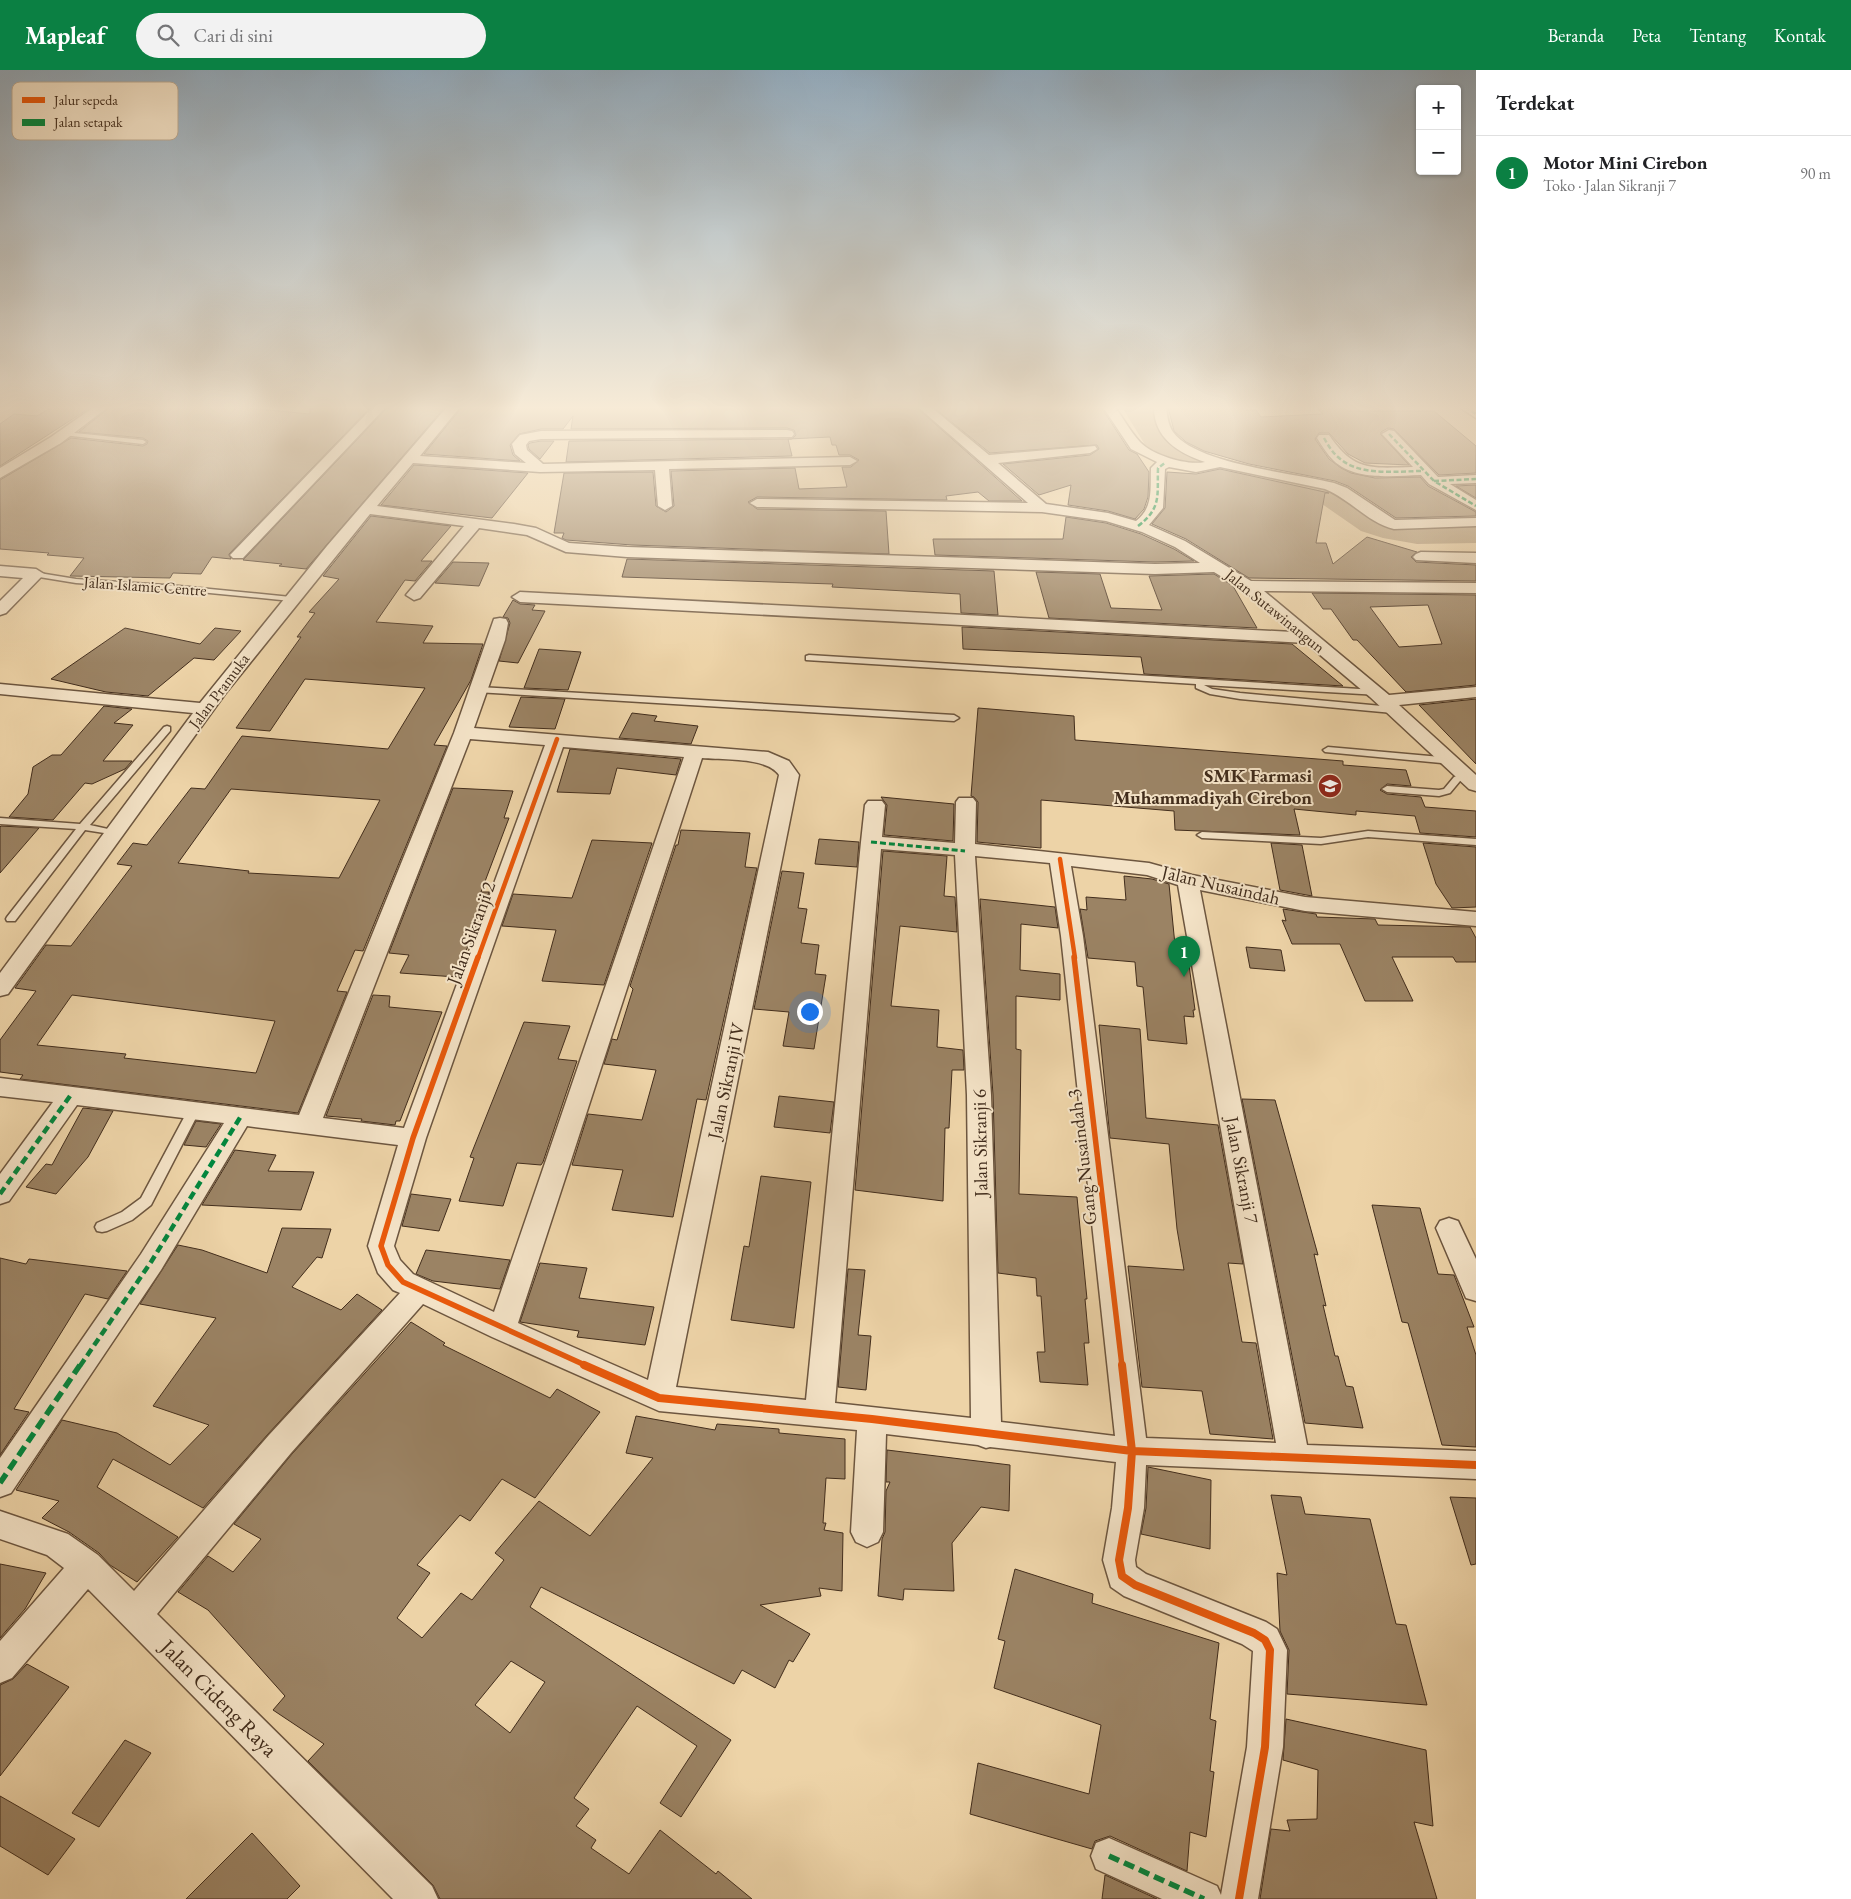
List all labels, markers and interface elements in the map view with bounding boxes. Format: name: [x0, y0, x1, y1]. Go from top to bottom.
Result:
search box: [136, 13, 486, 58]
text: Mapleaf: [25, 20, 106, 51]
icon: search: [154, 21, 182, 49]
text: Cari di sini: [194, 23, 273, 48]
text: Beranda: [1548, 24, 1604, 47]
text: Peta: [1632, 24, 1661, 47]
text: Tentang: [1689, 24, 1746, 47]
text: Kontak: [1774, 24, 1826, 47]
legend: [12, 82, 178, 140]
map controls: [1416, 85, 1461, 175]
button: +: [1416, 85, 1461, 130]
text: Terdekat: [1496, 89, 1574, 116]
text: Jalur sepeda: [53, 91, 118, 109]
text: Jalan setapak: [53, 113, 123, 131]
button: −: [1416, 130, 1461, 175]
text: Motor Mini Cirebon: [1543, 150, 1707, 175]
text: 1: [1508, 163, 1516, 184]
text: 90 m: [1800, 163, 1831, 184]
text: Toko · Jalan Sikranji 7: [1543, 175, 1676, 196]
street label: Jalan Sutawinangun: [1219, 563, 1330, 658]
street label: Jalan Islamic Centre: [81, 571, 207, 601]
street label: Jalan Pramuka: [183, 649, 255, 734]
place label: SMK Farmasi Muhammadiyah Cirebon: [1113, 763, 1312, 810]
school or university icon: SMK Farmasi Muhammadiyah Cirebon: [1317, 773, 1343, 799]
street label: Jalan Nusaindah: [1158, 859, 1283, 911]
street label: Jalan Sikranji 2: [440, 878, 501, 990]
pin: 1: [1168, 936, 1200, 977]
your location: [797, 999, 823, 1025]
street label: Jalan Sikranji IV: [701, 1020, 751, 1143]
street label: Gang Nusaindah 3: [1061, 1088, 1103, 1226]
street label: Jalan Sikranji 6: [967, 1089, 993, 1199]
street label: Jalan Sikranji 7: [1219, 1113, 1265, 1226]
street label: Jalan Cideng Raya: [153, 1632, 284, 1763]

